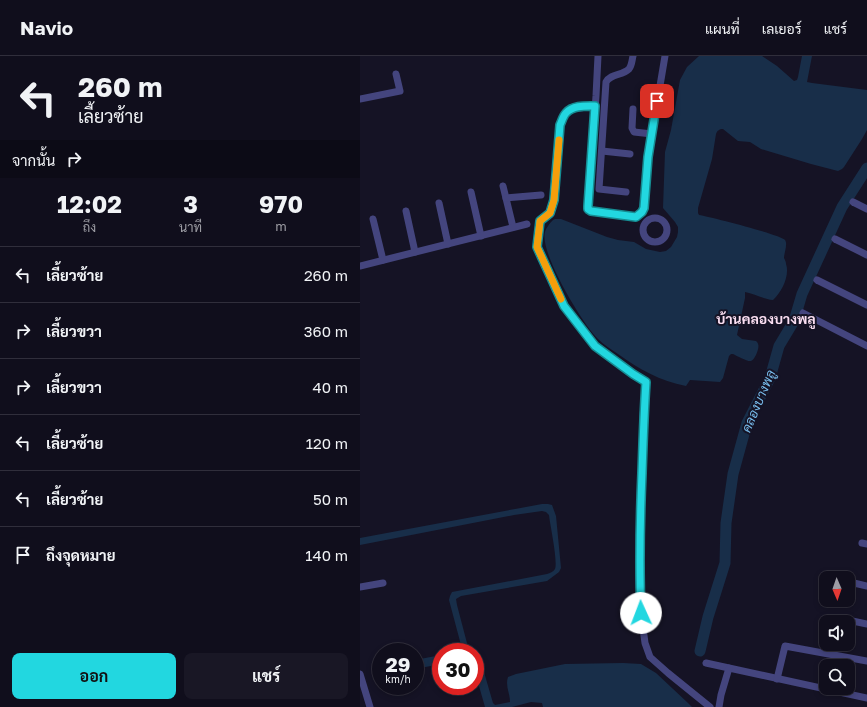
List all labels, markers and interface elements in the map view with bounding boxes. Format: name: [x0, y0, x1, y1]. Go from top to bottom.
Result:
text: Navio: [20, 16, 73, 39]
text: แผนที่: [705, 20, 740, 37]
text: เลเยอร์: [762, 20, 802, 37]
text: แชร์: [824, 20, 847, 37]
text: 260 m: [78, 70, 163, 103]
icon: left: [12, 72, 64, 124]
pin: [640, 84, 674, 118]
icon: arrive: [646, 90, 668, 112]
text: เลี้ยวซ้าย: [78, 105, 144, 127]
icon: right: [63, 148, 85, 170]
text: จากนั้น: [12, 151, 55, 169]
text: 12:02: [57, 189, 122, 218]
text: 3: [183, 189, 198, 218]
text: 970: [259, 189, 303, 218]
text: m: [275, 218, 287, 234]
text: ถึง: [83, 219, 96, 235]
text: นาที: [179, 219, 202, 235]
icon: left: [12, 264, 34, 286]
text: เลี้ยวซ้าย: [46, 266, 103, 284]
text: 260 m: [304, 266, 348, 284]
district label: บ้านคลองบางพลู: [716, 310, 816, 330]
icon: right: [12, 320, 34, 342]
text: เลี้ยวขวา: [46, 322, 102, 340]
text: 360 m: [304, 322, 348, 340]
water label: คลองบางพลู: [738, 367, 780, 435]
icon: right: [12, 376, 34, 398]
text: เลี้ยวขวา: [46, 378, 102, 396]
text: 40 m: [313, 378, 348, 396]
icon: left: [12, 432, 34, 454]
text: เลี้ยวซ้าย: [46, 434, 103, 452]
text: 120 m: [306, 434, 348, 452]
icon: left: [12, 488, 34, 510]
text: เลี้ยวซ้าย: [46, 490, 103, 508]
text: 50 m: [313, 490, 348, 508]
icon: arrive: [12, 544, 34, 566]
text: ถึงจุดหมาย: [46, 546, 116, 564]
text: 140 m: [305, 546, 348, 564]
north arrow: [819, 571, 855, 607]
map controls: [819, 571, 855, 695]
position arrow: [620, 592, 662, 634]
button: sound: [819, 615, 855, 651]
speed limit sign: 30: [432, 643, 484, 695]
text: 29: [386, 652, 410, 676]
button: ออก: [12, 653, 176, 699]
button: แชร์: [184, 653, 348, 699]
button: search: [819, 659, 855, 695]
text: km/h: [385, 673, 411, 685]

